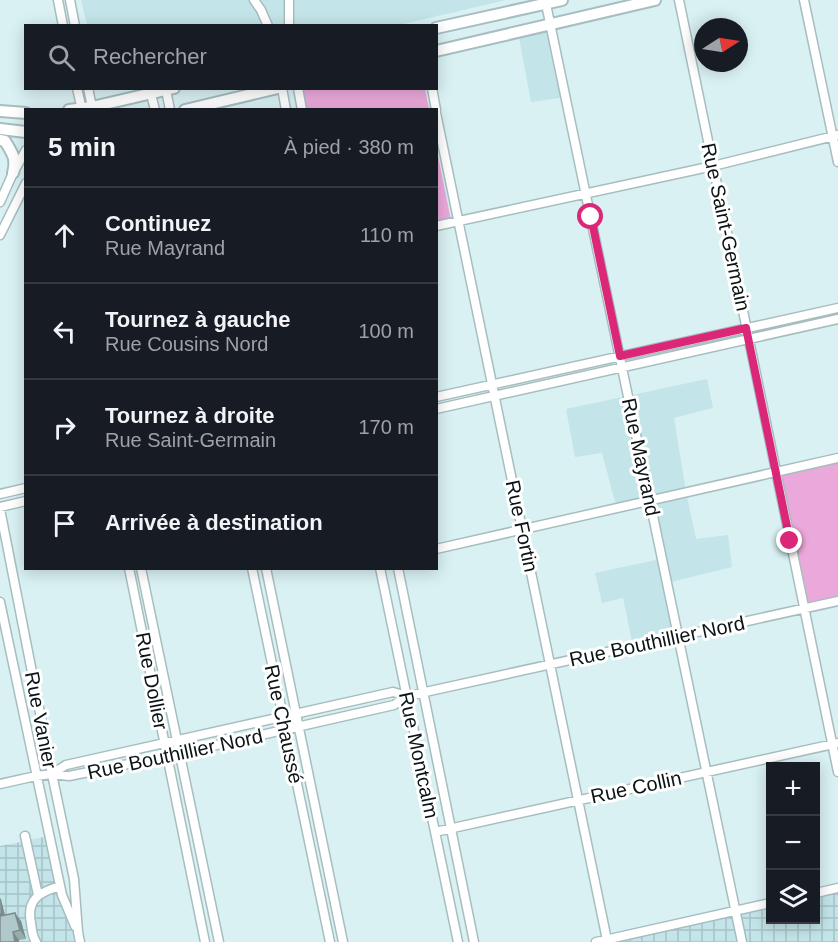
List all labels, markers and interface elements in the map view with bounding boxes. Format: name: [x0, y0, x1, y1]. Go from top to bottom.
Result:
north arrow: [694, 18, 748, 72]
search box: [24, 24, 438, 90]
icon: search: [45, 41, 78, 74]
text: Rechercher: [93, 44, 207, 69]
text: 5 min: [48, 132, 116, 162]
text: À pied · 380 m: [284, 136, 414, 158]
street label: Rue Saint-Germain: [697, 141, 755, 313]
route start: [577, 203, 603, 229]
text: Continuez: [105, 211, 211, 236]
icon: ahead: [48, 219, 81, 252]
text: 110 m: [360, 224, 414, 246]
text: Rue Mayrand: [105, 237, 225, 259]
text: Tournez à gauche: [105, 307, 290, 332]
icon: left: [48, 315, 81, 348]
text: 100 m: [358, 320, 414, 342]
text: Rue Cousins Nord: [105, 333, 268, 355]
street label: Rue Mayrand: [618, 396, 664, 518]
text: Tournez à droite: [105, 403, 275, 428]
icon: right: [48, 411, 81, 444]
text: 170 m: [358, 416, 414, 438]
text: Rue Saint-Germain: [105, 429, 276, 451]
street label: Rue Fortin: [502, 478, 542, 574]
icon: arrive: [48, 507, 81, 540]
text: Arrivée à destination: [105, 510, 323, 535]
route end: [776, 527, 802, 553]
street label: Rue Bouthillier Nord: [567, 612, 747, 670]
street label: Rue Dollier: [132, 630, 172, 732]
street label: Rue Chaussé: [261, 662, 307, 786]
street label: Rue Vanier: [21, 670, 61, 771]
street label: Rue Montcalm: [395, 690, 443, 820]
street label: Rue Bouthillier Nord: [85, 725, 265, 783]
map controls: [766, 762, 820, 924]
button: +: [766, 762, 820, 816]
street label: Rue Collin: [589, 767, 683, 807]
button: −: [766, 816, 820, 870]
button: layers: [766, 870, 820, 924]

